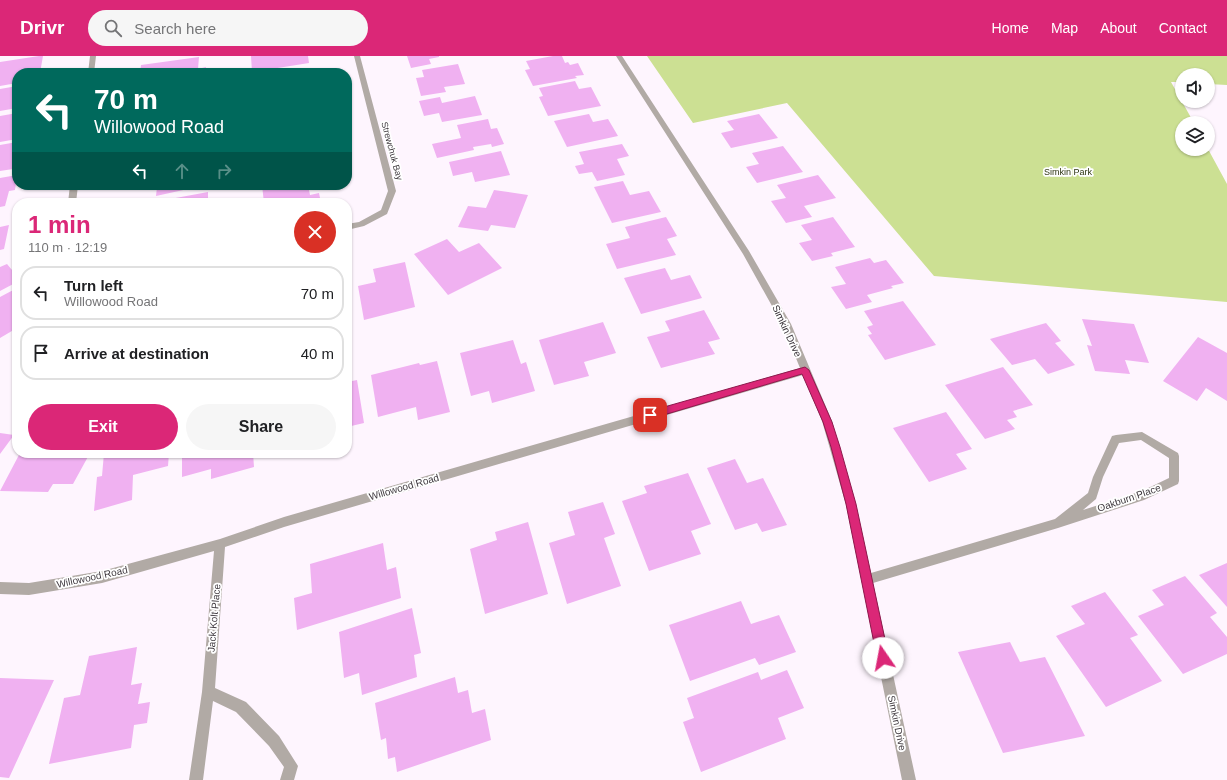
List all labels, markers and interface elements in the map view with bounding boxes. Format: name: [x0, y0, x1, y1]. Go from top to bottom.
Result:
search box: [88, 10, 368, 46]
text: Drivr: [20, 17, 64, 38]
icon: search: [102, 17, 124, 39]
text: Search here: [134, 20, 216, 37]
text: Home: [992, 20, 1029, 36]
text: Map: [1051, 20, 1078, 36]
text: About: [1100, 20, 1137, 36]
text: Contact: [1159, 20, 1207, 36]
map controls: [1175, 68, 1215, 156]
button: sound: [1175, 68, 1215, 108]
icon: left: [28, 84, 80, 136]
text: 70 m: [94, 84, 158, 115]
button: layers: [1175, 116, 1215, 156]
text: Willowood Road: [94, 117, 224, 137]
street label: Strewchuk Bay: [379, 121, 405, 182]
icon: left: [129, 160, 151, 182]
icon: ahead: [171, 160, 193, 182]
icon: right: [213, 160, 235, 182]
park label: Simkin Park: [1044, 167, 1093, 177]
text: 1 min: [28, 211, 91, 238]
button: close: [294, 211, 336, 253]
text: 110 m · 12:19: [28, 240, 107, 255]
text: Turn left: [64, 277, 123, 294]
icon: left: [30, 282, 52, 304]
text: 70 m: [301, 285, 334, 302]
text: Willowood Road: [64, 294, 158, 309]
street label: Simkin Drive: [770, 303, 804, 359]
icon: arrive: [30, 342, 52, 364]
text: Arrive at destination: [64, 345, 209, 362]
text: 40 m: [301, 345, 334, 362]
pin: [633, 398, 667, 432]
button: Exit: [28, 404, 178, 450]
button: Share: [186, 404, 336, 450]
icon: arrive: [639, 404, 661, 426]
street label: Willowood Road: [368, 472, 440, 502]
street label: Oakburn Place: [1096, 482, 1162, 514]
street label: Willowood Road: [56, 564, 128, 590]
street label: Jack Kolt Place: [206, 583, 222, 653]
position arrow: [862, 637, 904, 679]
street label: Simkin Drive: [886, 694, 908, 752]

